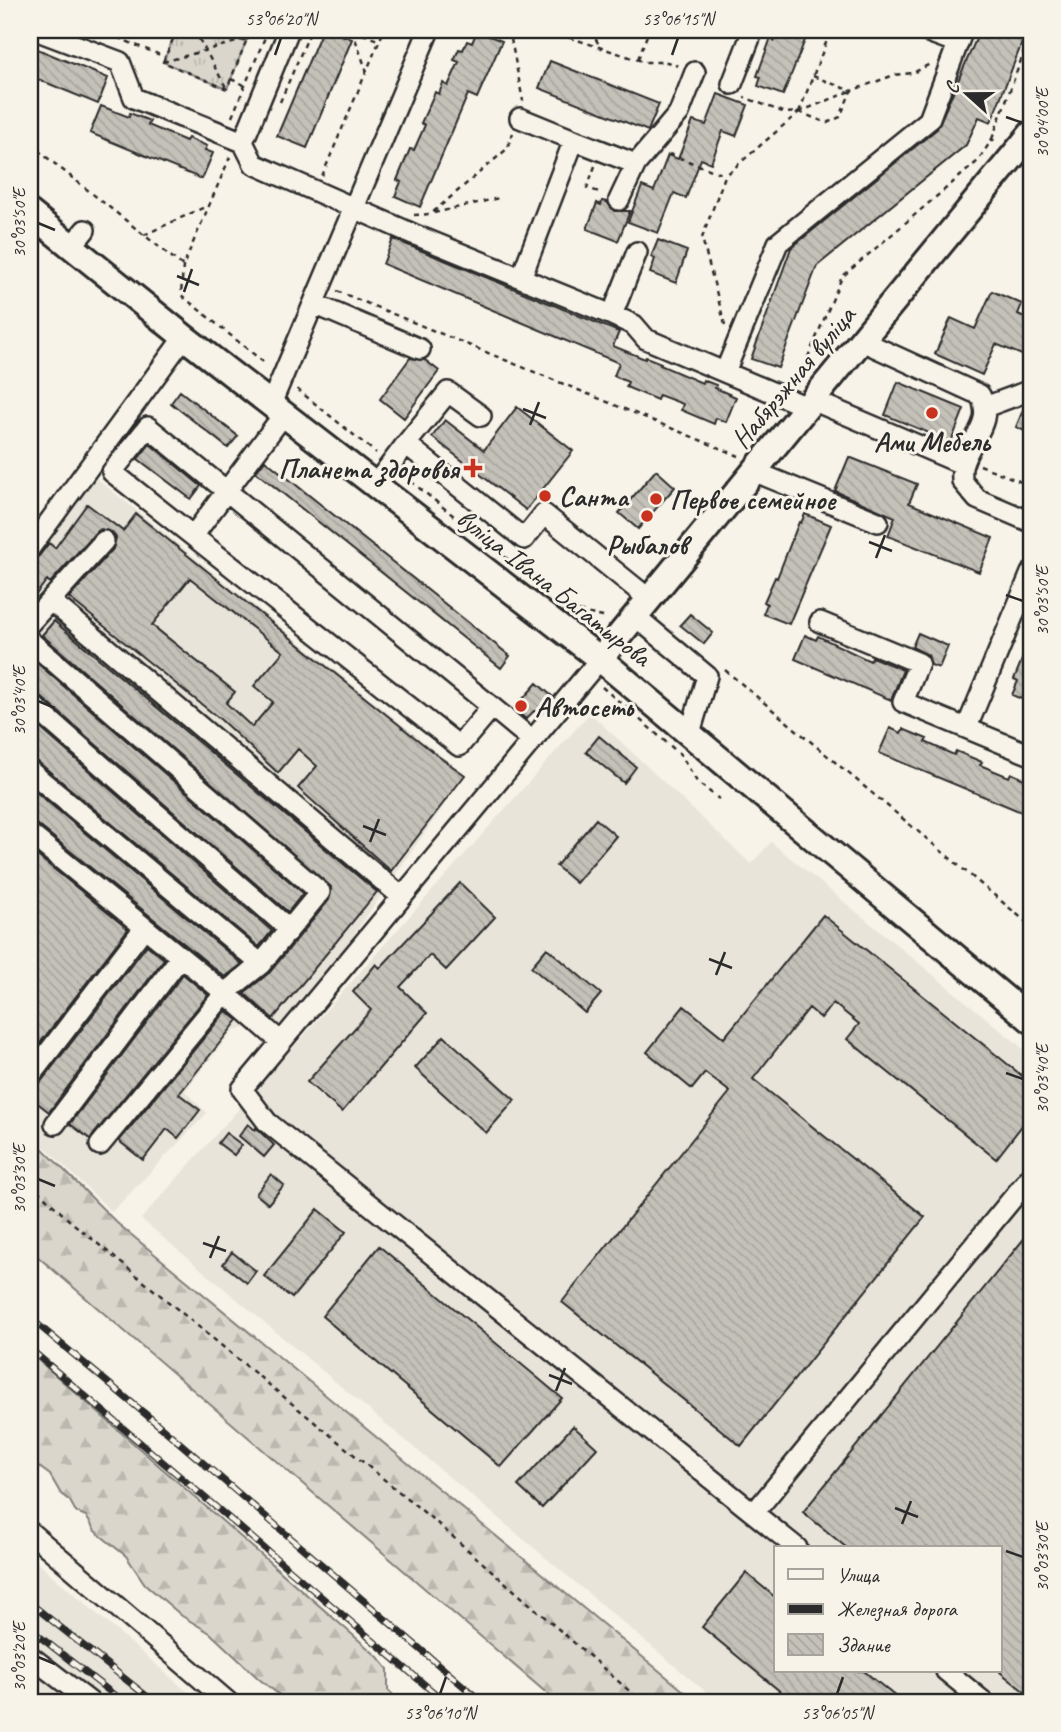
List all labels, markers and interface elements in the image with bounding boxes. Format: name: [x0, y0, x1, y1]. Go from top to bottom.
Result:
text: 53°06'20"N: [246, 8, 320, 30]
text: 53°06'15"N: [643, 8, 717, 30]
north arrow: [932, 60, 1002, 130]
text: С: [939, 77, 966, 97]
text: 30°04'00"E: [1031, 86, 1053, 158]
text: 30°03'50"E: [8, 186, 30, 258]
street label: Набярэжная вуліца: [723, 297, 864, 456]
marker: Ами Мебель: [924, 405, 940, 421]
place label: Ами Мебель: [874, 424, 992, 459]
place label: Планета здоровья: [279, 451, 461, 487]
marker: Планета здоровья: [465, 460, 481, 476]
place label: Санта: [559, 479, 630, 514]
place label: Первое семейное: [670, 482, 837, 517]
marker: Санта: [537, 488, 553, 504]
marker: Первое семейное: [648, 491, 664, 507]
street label: вуліца Івана Багатырова: [450, 500, 660, 675]
marker: Рыбалов: [639, 508, 655, 524]
place label: Рыбалов: [606, 527, 693, 562]
text: 30°03'50"E: [1031, 564, 1053, 636]
text: 30°03'40"E: [8, 664, 30, 736]
place label: Автосеть: [535, 689, 635, 724]
marker: Автосеть: [513, 698, 529, 714]
text: 30°03'40"E: [1031, 1042, 1053, 1114]
text: 30°03'30"E: [8, 1142, 30, 1214]
text: 30°03'30"E: [1031, 1520, 1053, 1592]
legend: [774, 1546, 1002, 1672]
text: Улица: [837, 1562, 880, 1588]
text: Железная дорога: [837, 1596, 958, 1622]
text: 30°03'20"E: [8, 1620, 30, 1692]
text: Здание: [837, 1632, 891, 1658]
text: 53°06'10"N: [405, 1702, 479, 1724]
text: 53°06'05"N: [802, 1702, 876, 1724]

